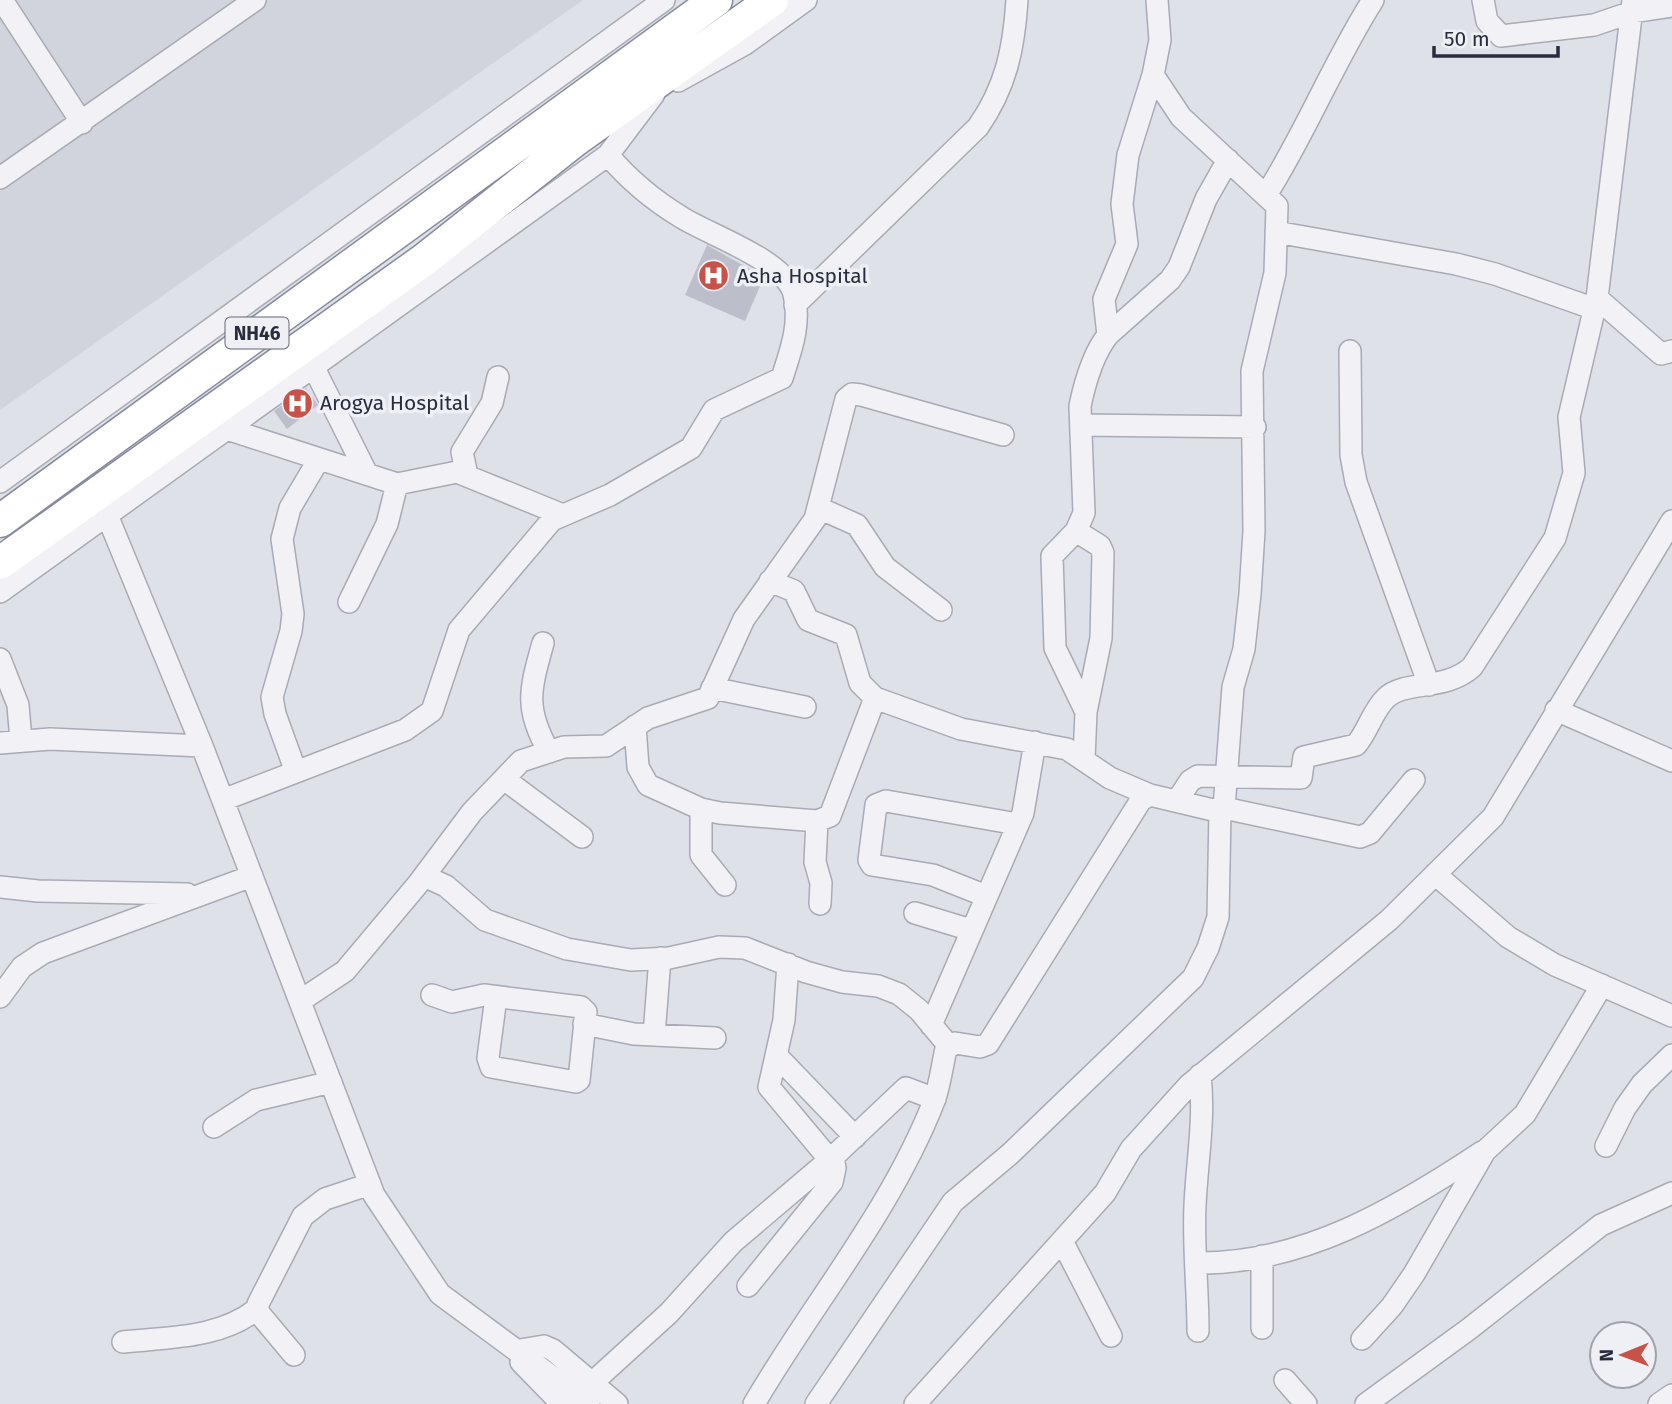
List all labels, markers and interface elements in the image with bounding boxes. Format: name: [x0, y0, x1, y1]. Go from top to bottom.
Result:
scale bar: [1434, 14, 1558, 58]
text: 50 m: [1444, 26, 1490, 52]
hospital icon: Asha Hospital: [697, 259, 731, 293]
place label: Asha Hospital: [737, 263, 868, 289]
road number: NH46: [226, 318, 288, 348]
hospital icon: Arogya Hospital: [280, 386, 314, 420]
place label: Arogya Hospital: [320, 390, 469, 416]
north arrow: [1588, 1320, 1658, 1390]
text: N: [1595, 1349, 1618, 1362]

